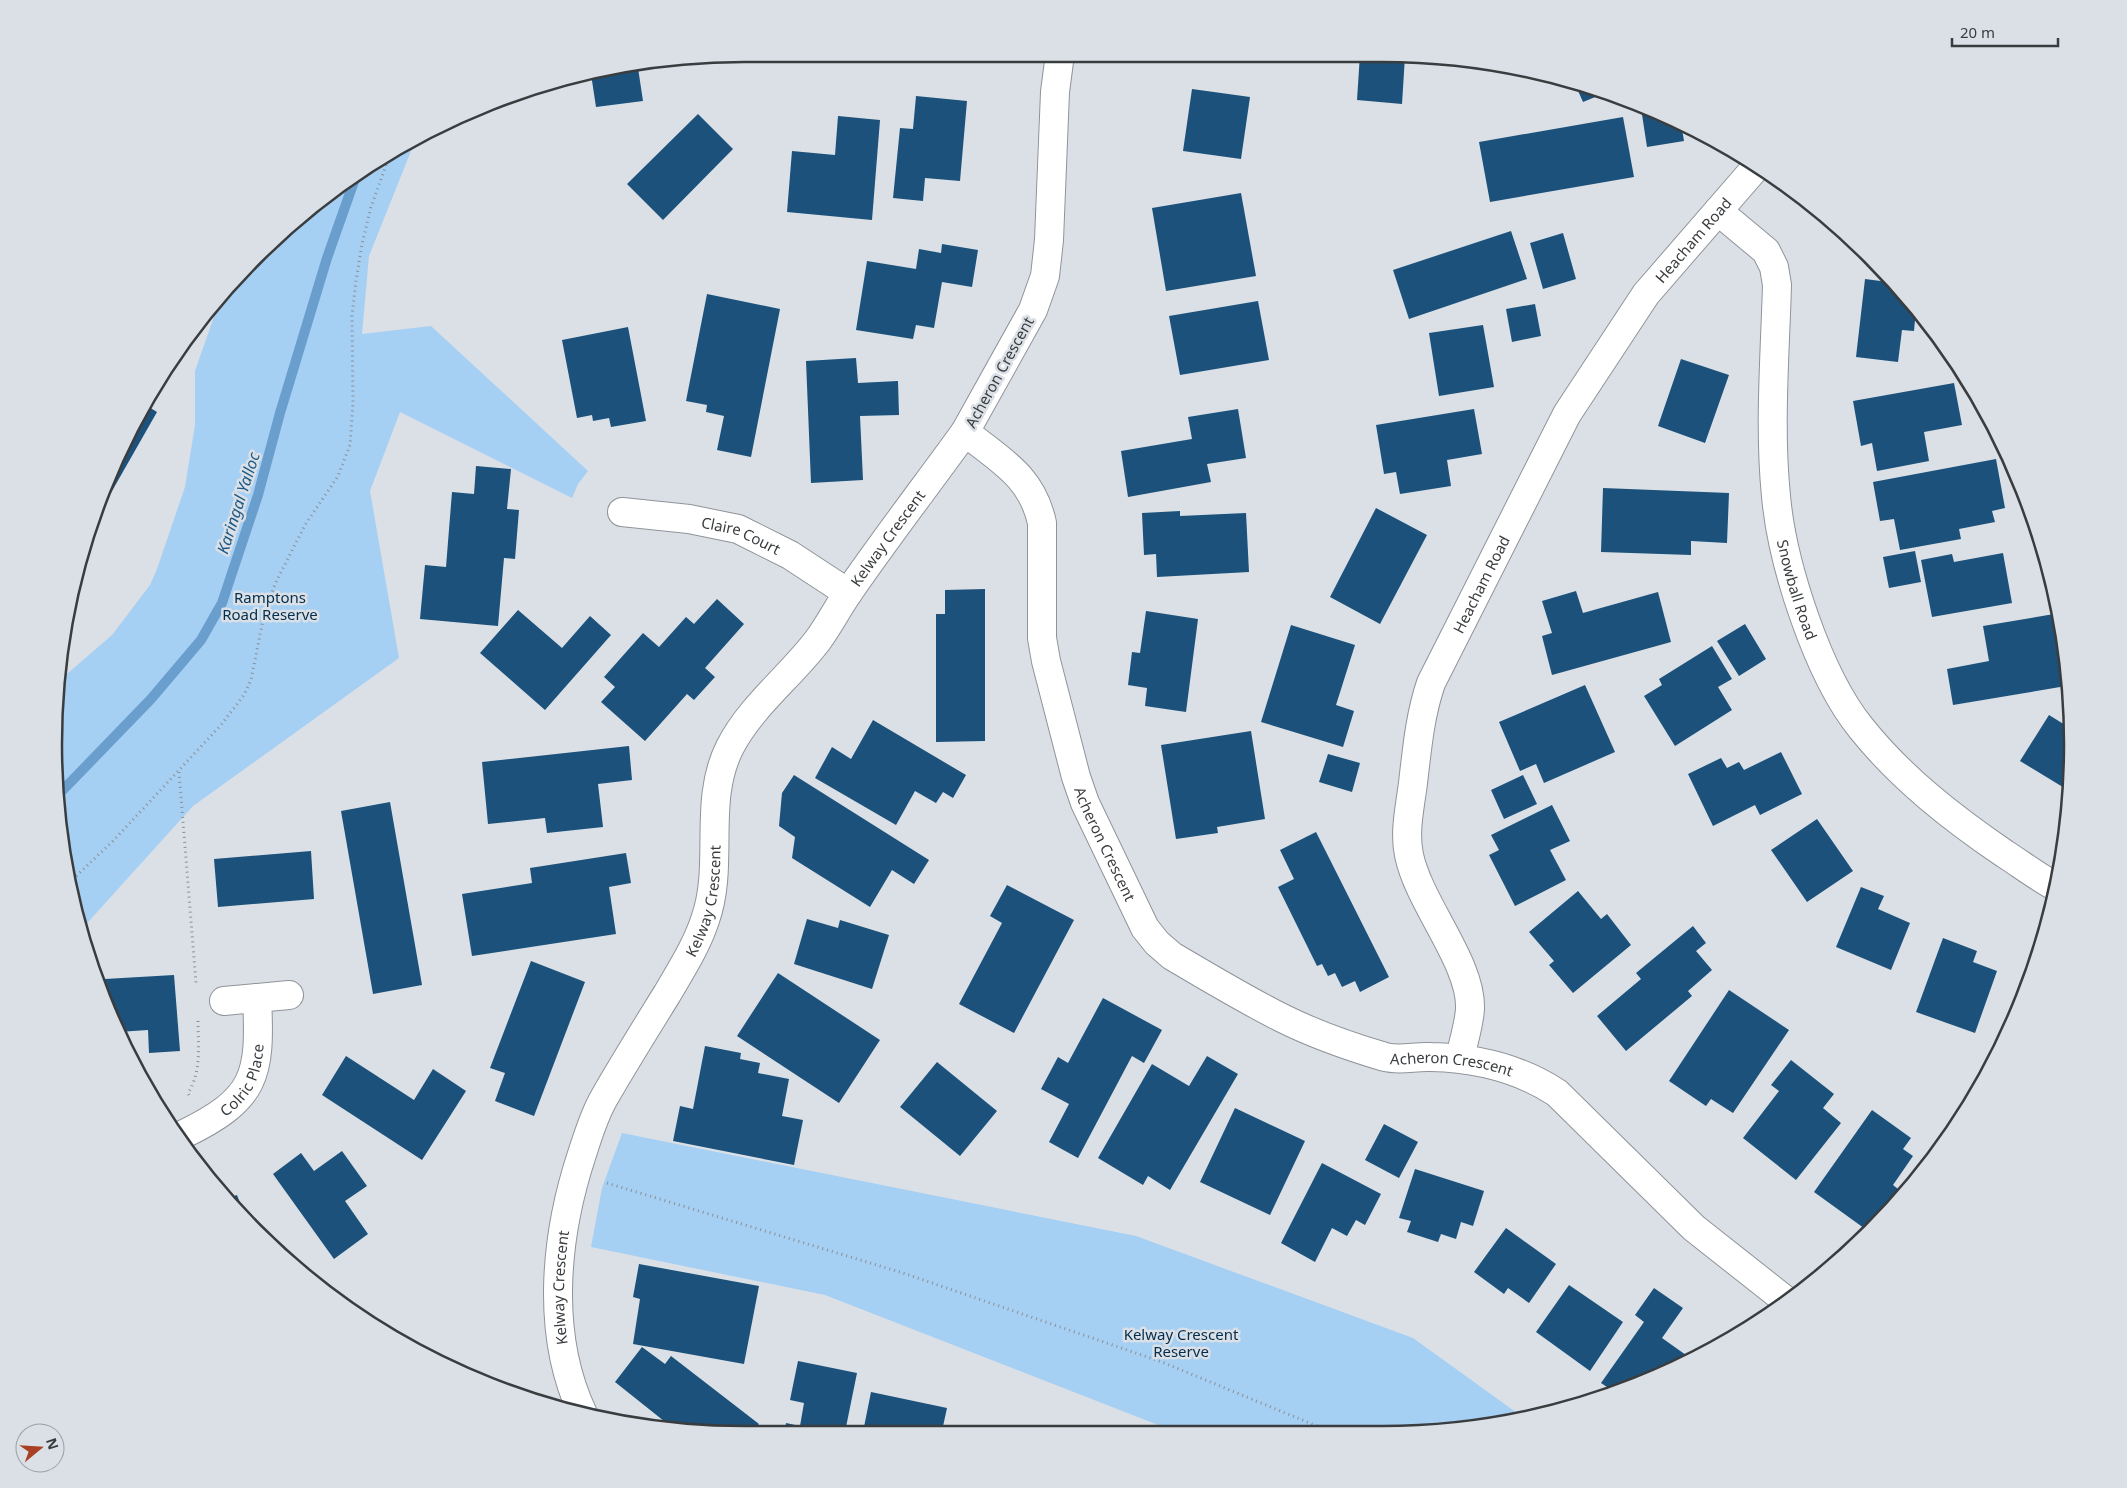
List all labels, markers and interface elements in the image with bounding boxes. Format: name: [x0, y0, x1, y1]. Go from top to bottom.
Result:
scale bar: [1952, 15, 2058, 47]
text: 20 m: [1960, 22, 1995, 42]
street label: Heacham Road: [1650, 193, 1735, 287]
street label: Acheron Crescent: [960, 312, 1038, 431]
water label: Karingal Yalloc: [211, 449, 265, 557]
street label: Kelway Crescent: [846, 485, 930, 590]
street label: Claire Court: [700, 512, 784, 559]
street label: Heacham Road: [1448, 532, 1514, 636]
street label: Snowball Road: [1773, 538, 1822, 643]
park label: Ramptons Road Reserve: [222, 587, 318, 624]
street label: Acheron Crescent: [1070, 784, 1141, 905]
street label: Kelway Crescent: [680, 844, 724, 960]
street label: Colric Place: [216, 1043, 268, 1120]
street label: Acheron Crescent: [1390, 1047, 1516, 1081]
street label: Kelway Crescent: [548, 1228, 573, 1346]
park label: Kelway Crescent Reserve: [1124, 1324, 1239, 1361]
north arrow: [15, 1423, 65, 1473]
text: N: [42, 1435, 64, 1452]

